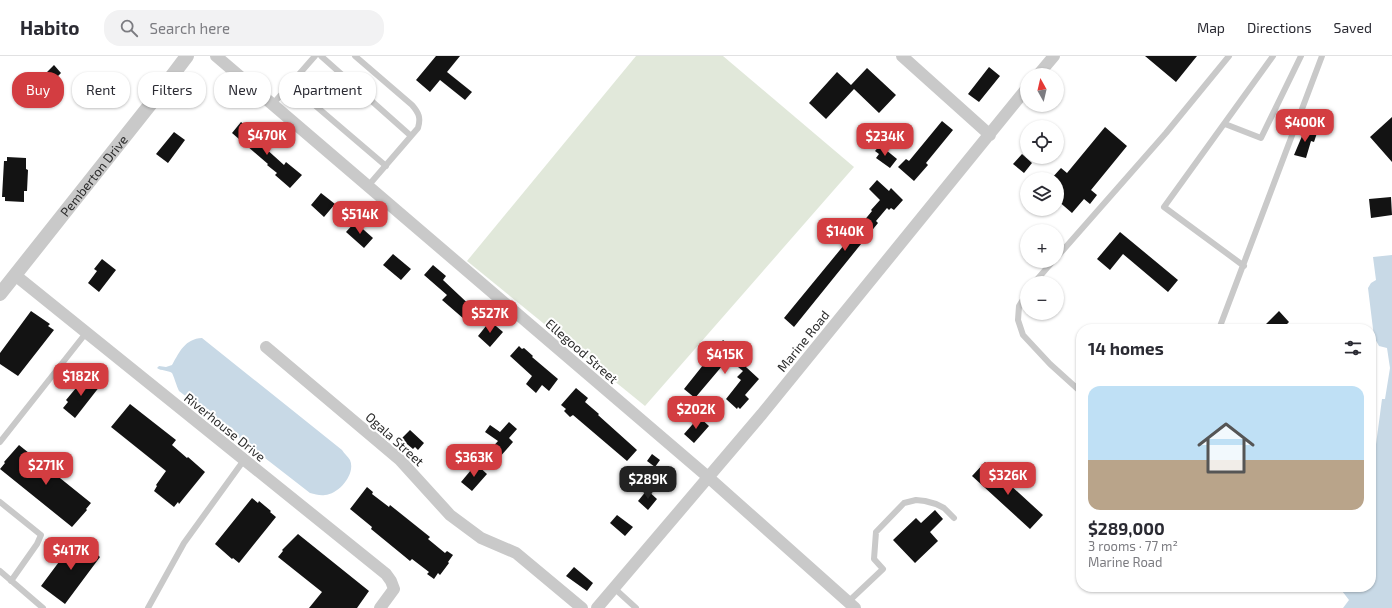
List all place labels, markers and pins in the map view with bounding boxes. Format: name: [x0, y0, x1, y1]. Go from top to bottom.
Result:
pin: $400K: [1277, 109, 1333, 143]
pin: $470K: [239, 122, 295, 156]
pin: $234K: [857, 123, 913, 157]
pin: $514K: [332, 201, 388, 235]
pin: $140K: [817, 218, 873, 252]
pin: $527K: [462, 300, 518, 334]
pin: $415K: [697, 341, 753, 375]
pin: $182K: [53, 363, 109, 397]
pin: $202K: [668, 396, 724, 430]
pin: $363K: [446, 444, 502, 478]
pin: $271K: [18, 452, 74, 486]
pin: $326K: [980, 462, 1036, 496]
pin: $289K: [620, 466, 676, 500]
pin: $417K: [43, 537, 99, 571]

